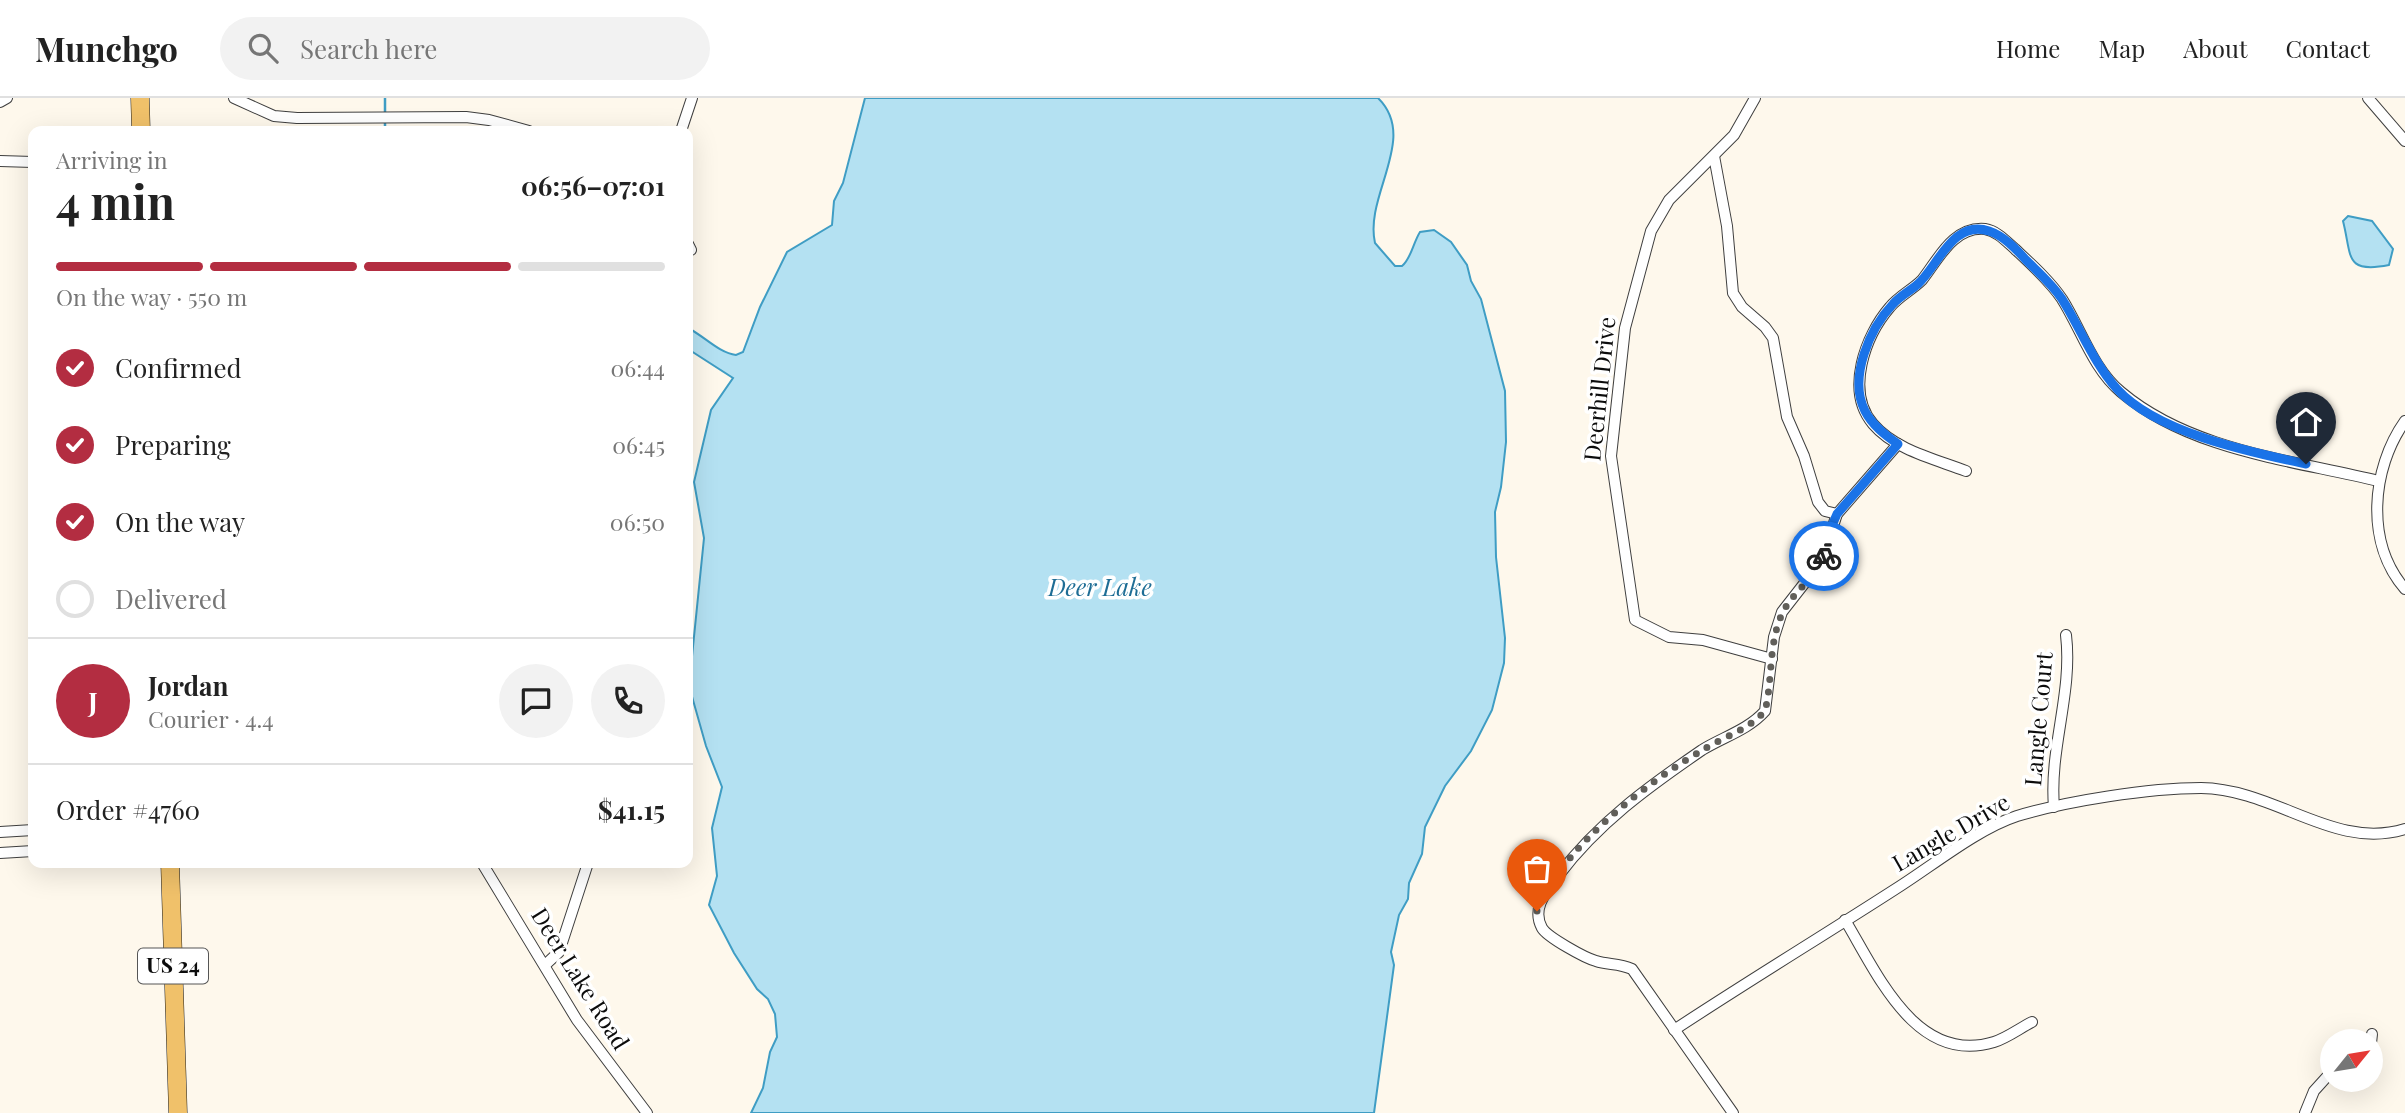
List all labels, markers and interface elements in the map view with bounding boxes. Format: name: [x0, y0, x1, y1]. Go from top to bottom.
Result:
search box: [220, 17, 710, 80]
text: Munchgo: [35, 26, 178, 70]
icon: search: [244, 29, 282, 67]
text: Search here: [300, 31, 437, 66]
text: Home: [1996, 32, 2060, 64]
text: Map: [2098, 32, 2145, 64]
text: About: [2183, 32, 2247, 64]
text: Contact: [2285, 32, 2370, 64]
text: Arriving in: [56, 144, 168, 175]
text: 06:56–07:01: [521, 168, 665, 203]
text: 4 min: [56, 170, 175, 232]
text: On the way · 550 m: [56, 281, 247, 312]
street label: Deerhill Drive: [1576, 315, 1622, 463]
icon: check: [56, 349, 94, 387]
text: Confirmed: [115, 350, 242, 385]
text: 06:44: [610, 352, 665, 383]
pin: [2276, 392, 2336, 464]
icon: home: [2287, 403, 2325, 441]
icon: check: [56, 426, 94, 464]
text: Preparing: [115, 427, 231, 462]
text: 06:45: [612, 429, 665, 460]
icon: check: [56, 503, 94, 541]
text: On the way: [115, 504, 245, 539]
text: 06:50: [610, 506, 665, 537]
courier: [1789, 521, 1859, 591]
icon: bike: [1805, 537, 1843, 575]
water label: Deer Lake: [1047, 570, 1152, 602]
text: Delivered: [115, 581, 227, 616]
street label: Langle Court: [2016, 650, 2059, 787]
button: chat: [499, 664, 573, 738]
button: phone: [591, 664, 665, 738]
text: Jordan: [148, 668, 228, 703]
text: J: [88, 684, 98, 719]
text: Courier · 4.4: [148, 703, 274, 734]
street label: Langle Drive: [1886, 786, 2015, 878]
text: Order #4760: [56, 792, 200, 827]
text: $41.15: [598, 792, 665, 827]
pin: [1507, 839, 1567, 911]
icon: bag: [1518, 850, 1556, 888]
street label: Deer Lake Road: [525, 901, 637, 1055]
road number: US 24: [138, 948, 208, 984]
north arrow: [2320, 1029, 2384, 1092]
map controls: [2320, 1029, 2383, 1092]

